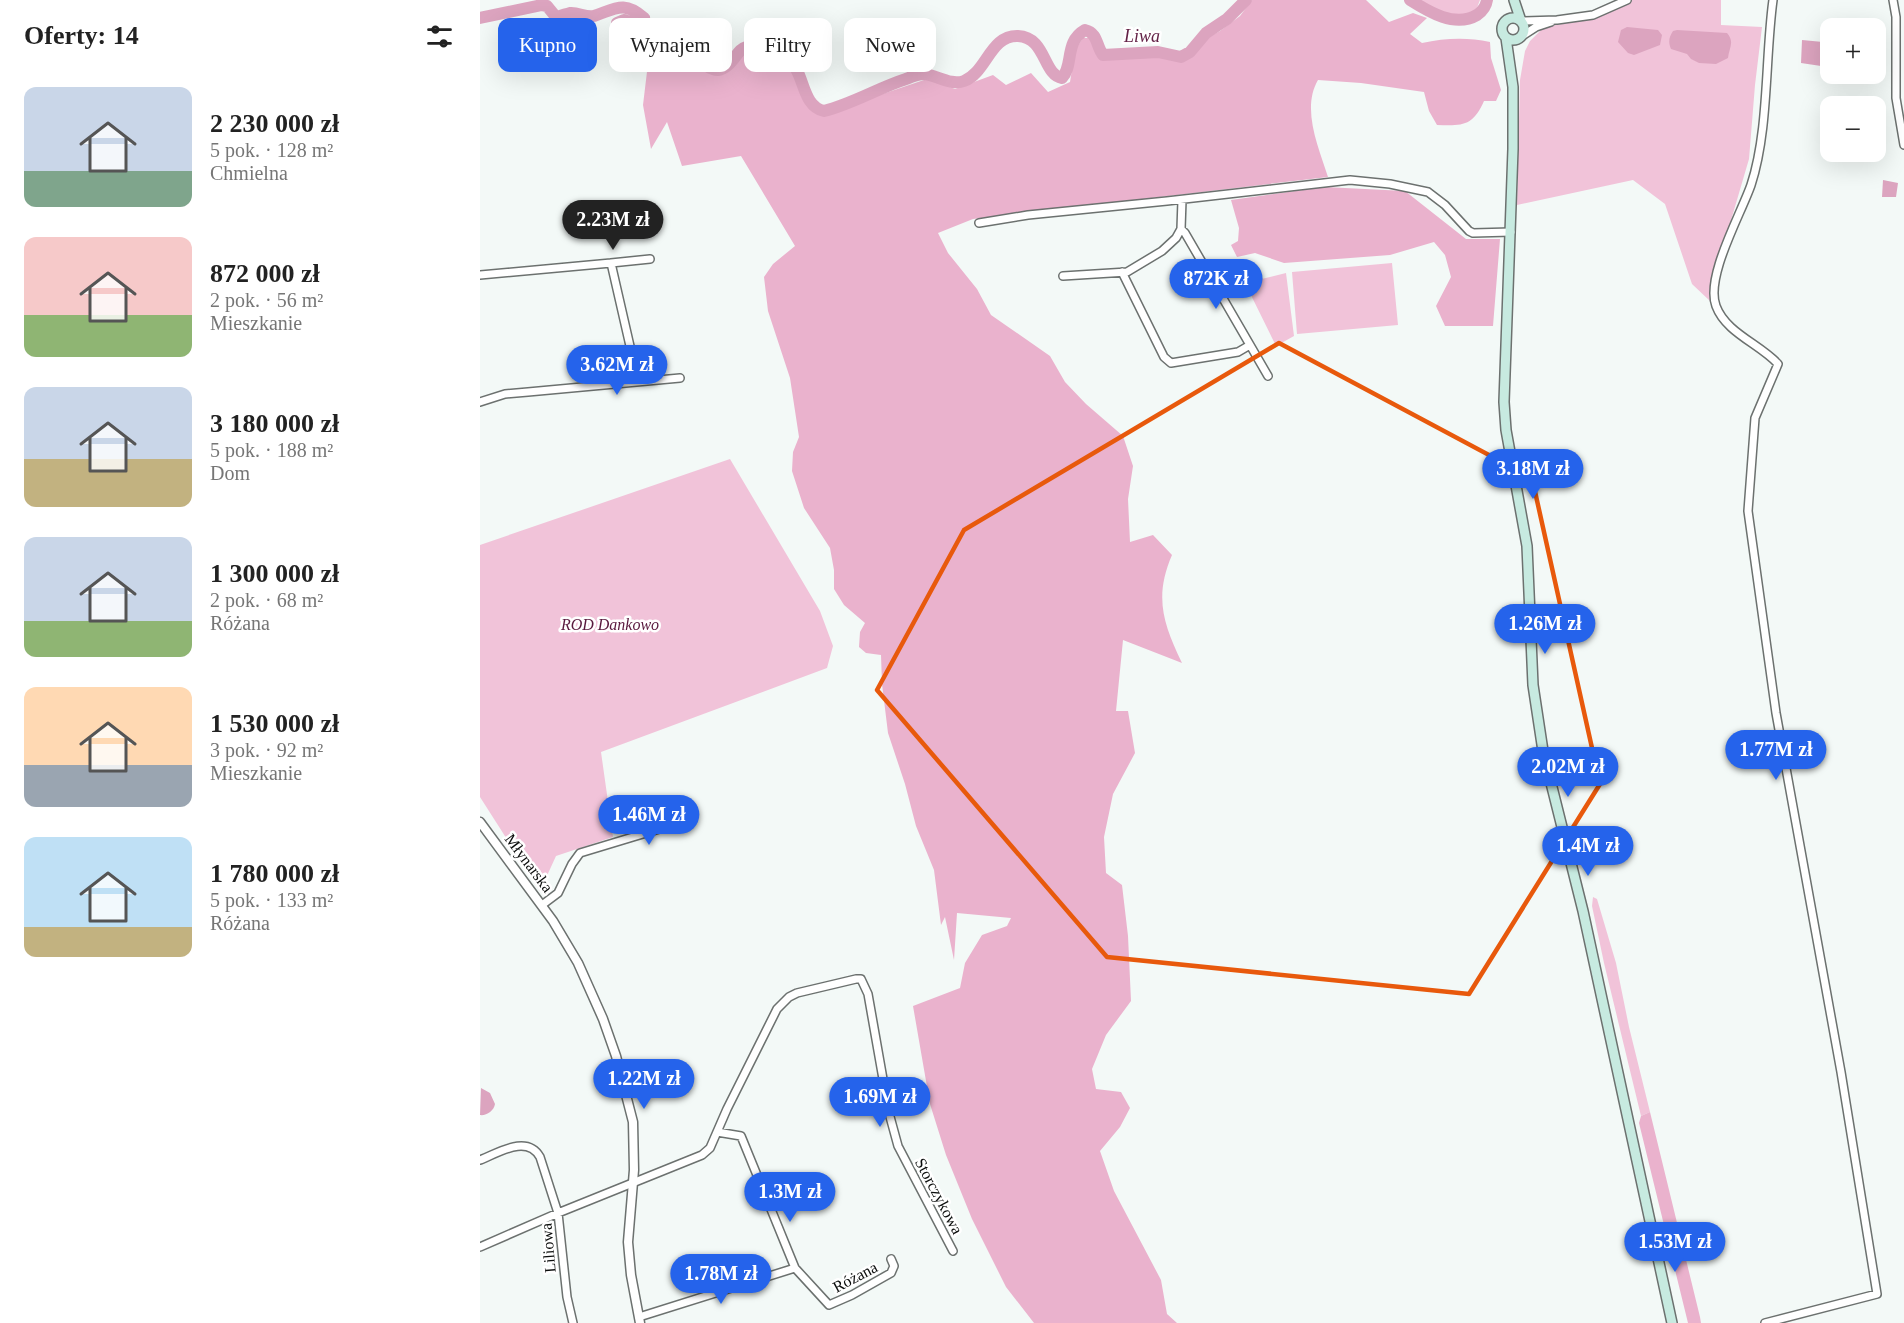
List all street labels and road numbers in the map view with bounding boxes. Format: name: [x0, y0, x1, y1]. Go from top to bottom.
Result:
street label: Młynarska: [501, 831, 556, 896]
street label: Storczykowa: [911, 1155, 966, 1237]
street label: Liliowa: [537, 1222, 559, 1274]
street label: Różana: [830, 1258, 880, 1296]

